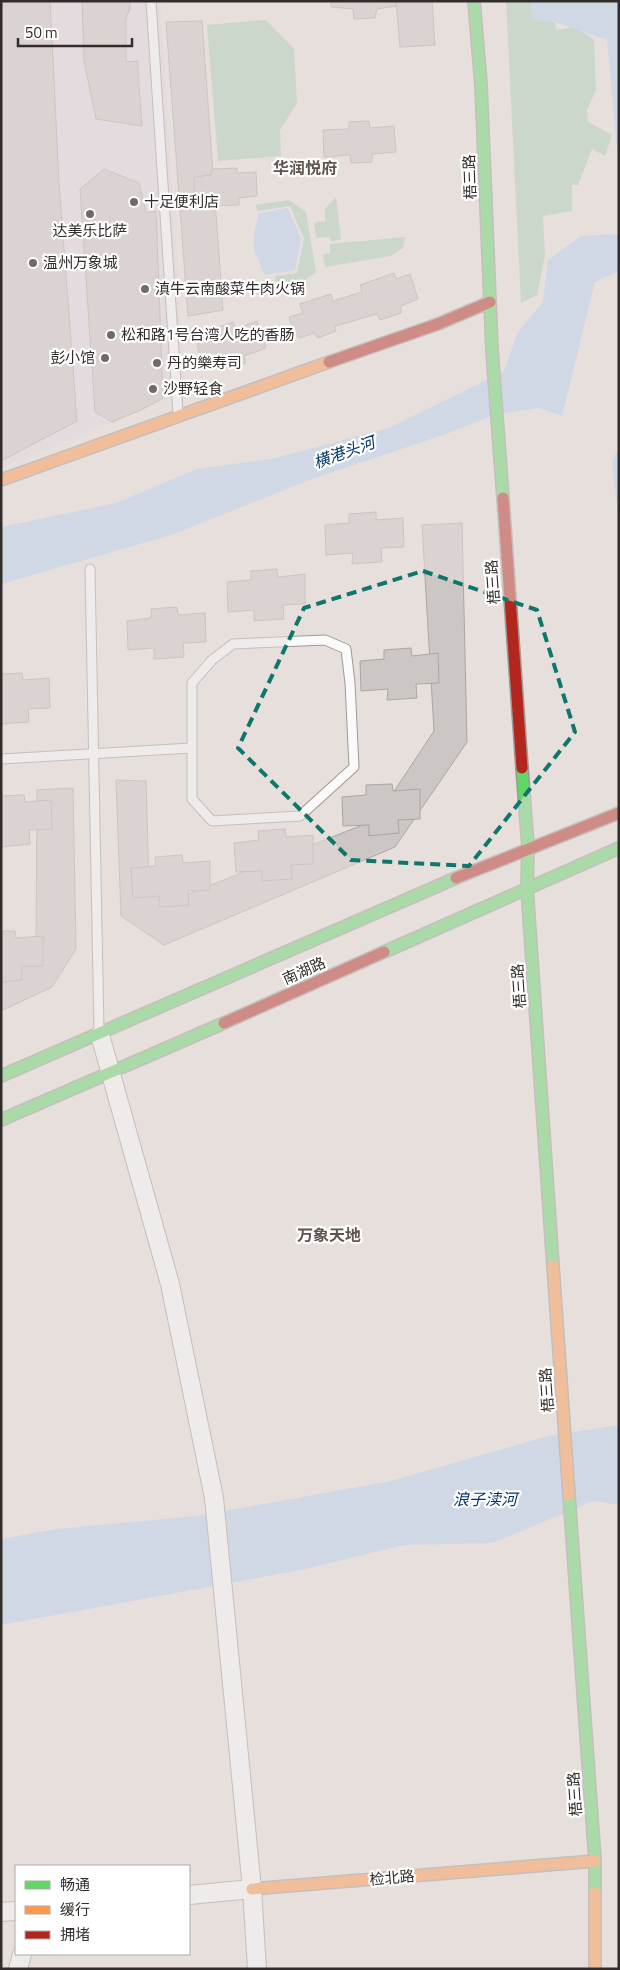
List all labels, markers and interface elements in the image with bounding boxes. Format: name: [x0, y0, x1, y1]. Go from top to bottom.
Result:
scale bar: [18, 15, 131, 47]
text: 50 m: [25, 21, 58, 44]
street label: 梧三路: [457, 154, 482, 200]
district label: 华润悦府: [273, 156, 337, 180]
place label: 十足便利店: [144, 190, 219, 213]
marker: 十足便利店: [128, 196, 140, 208]
marker: 达美乐比萨: [84, 208, 96, 220]
place label: 达美乐比萨: [52, 219, 128, 242]
place label: 温州万象城: [43, 251, 118, 274]
marker: 温州万象城: [27, 257, 39, 269]
place label: 滇牛云南酸菜牛肉火锅: [155, 277, 305, 300]
marker: 滇牛云南酸菜牛肉火锅: [139, 283, 151, 295]
place label: 松和路1号台湾人吃的香肠: [121, 323, 294, 346]
marker: 松和路1号台湾人吃的香肠: [105, 329, 117, 341]
place label: 彭小馆: [50, 346, 95, 369]
place label: 丹的樂寿司: [167, 351, 242, 374]
marker: 彭小馆: [99, 352, 111, 364]
marker: 丹的樂寿司: [151, 357, 163, 369]
place label: 沙野轻食: [163, 377, 223, 400]
marker: 沙野轻食: [147, 383, 159, 395]
water label: 横港头河: [310, 429, 381, 474]
street label: 梧三路: [479, 559, 506, 605]
street label: 南湖路: [279, 951, 329, 990]
street label: 梧三路: [505, 963, 532, 1009]
district label: 万象天地: [297, 1223, 361, 1247]
street label: 梧三路: [533, 1367, 560, 1413]
water label: 浪子渎河: [453, 1487, 520, 1511]
street label: 梧三路: [561, 1771, 588, 1817]
street label: 检北路: [369, 1864, 415, 1891]
legend: [15, 1865, 190, 1955]
text: 畅通: [60, 1873, 90, 1896]
text: 缓行: [60, 1898, 90, 1921]
text: 拥堵: [60, 1923, 90, 1946]

